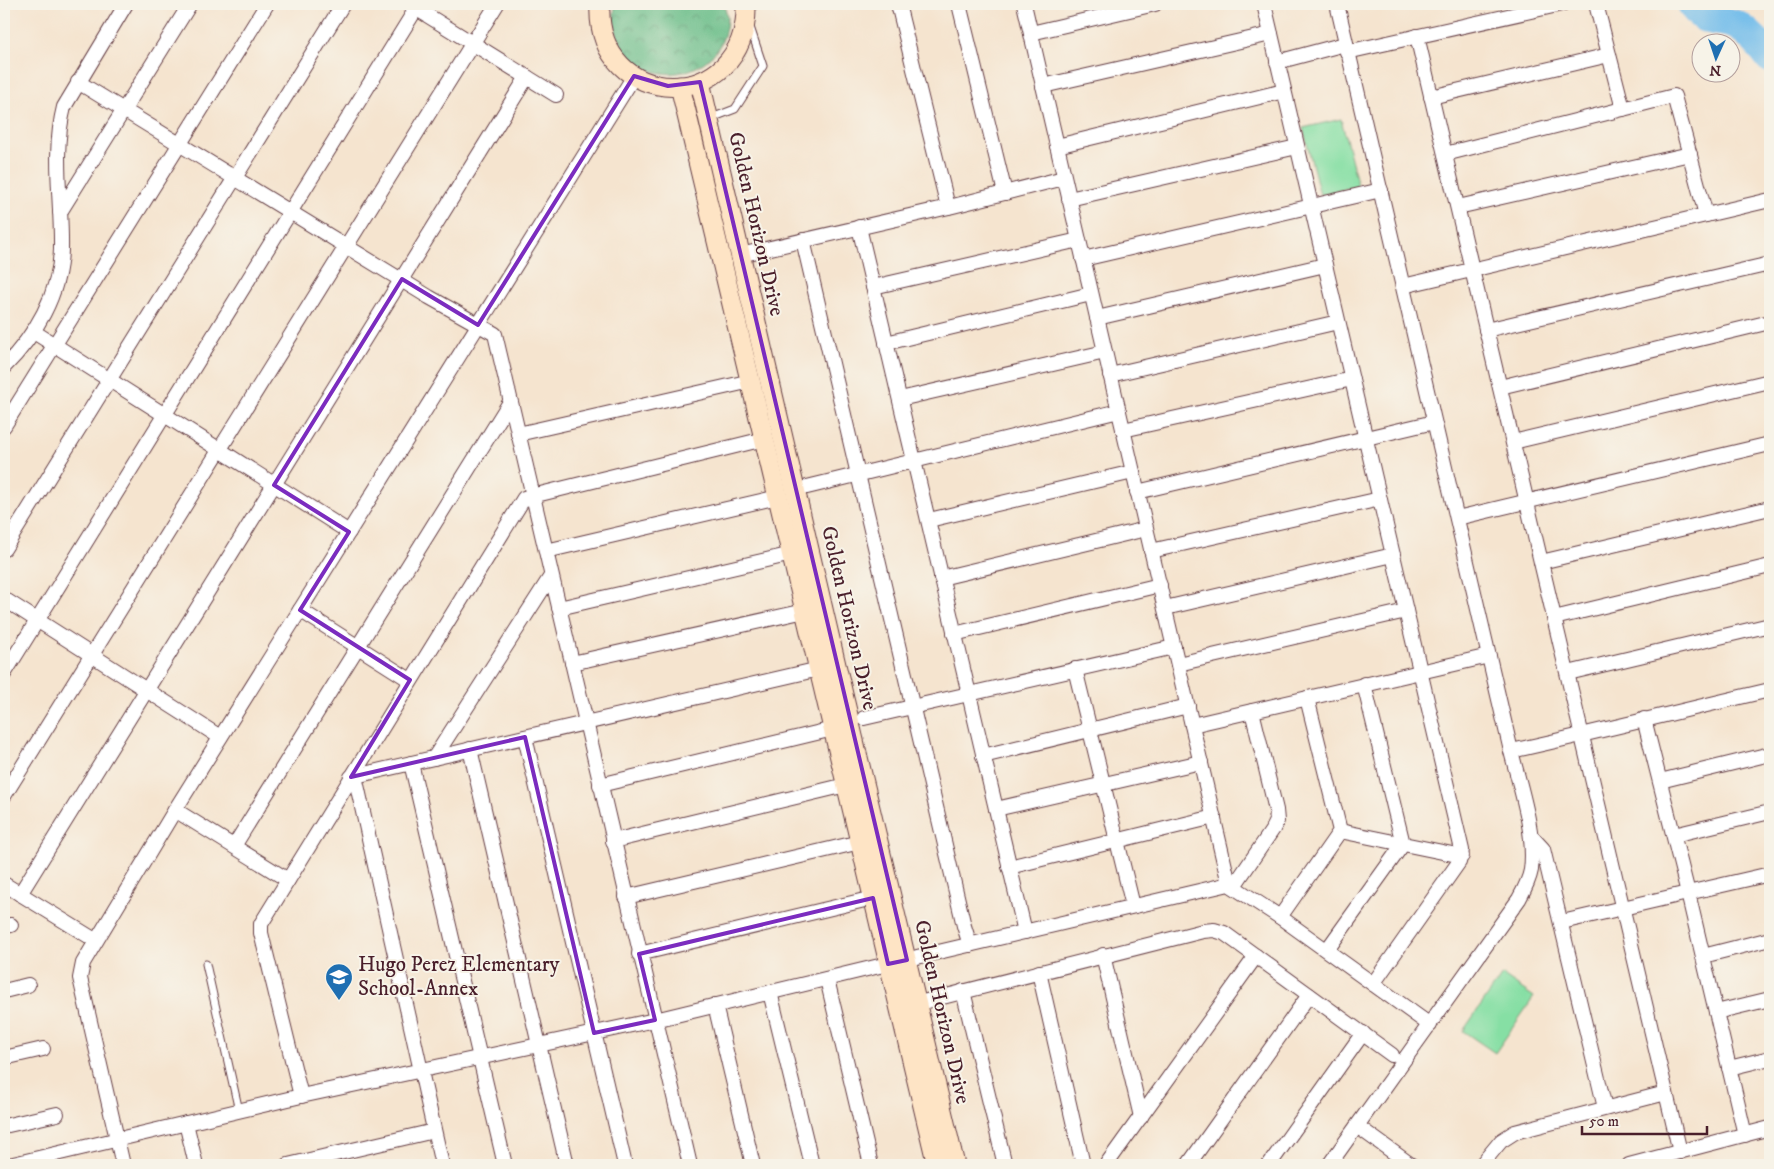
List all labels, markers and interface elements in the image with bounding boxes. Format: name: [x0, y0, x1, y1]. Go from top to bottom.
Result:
north arrow: [1692, 32, 1742, 82]
text: N: [1709, 61, 1722, 79]
street label: Golden Horizon Drive: [722, 129, 790, 319]
street label: Golden Horizon Drive: [815, 523, 883, 713]
street label: Golden Horizon Drive: [908, 917, 976, 1107]
place label: Hugo Perez Elementary School-Annex: [358, 952, 561, 1002]
school or university icon: Hugo Perez Elementary School-Annex: [324, 962, 354, 1001]
scale bar: [1582, 1104, 1706, 1136]
text: 50 m: [1589, 1112, 1619, 1131]

